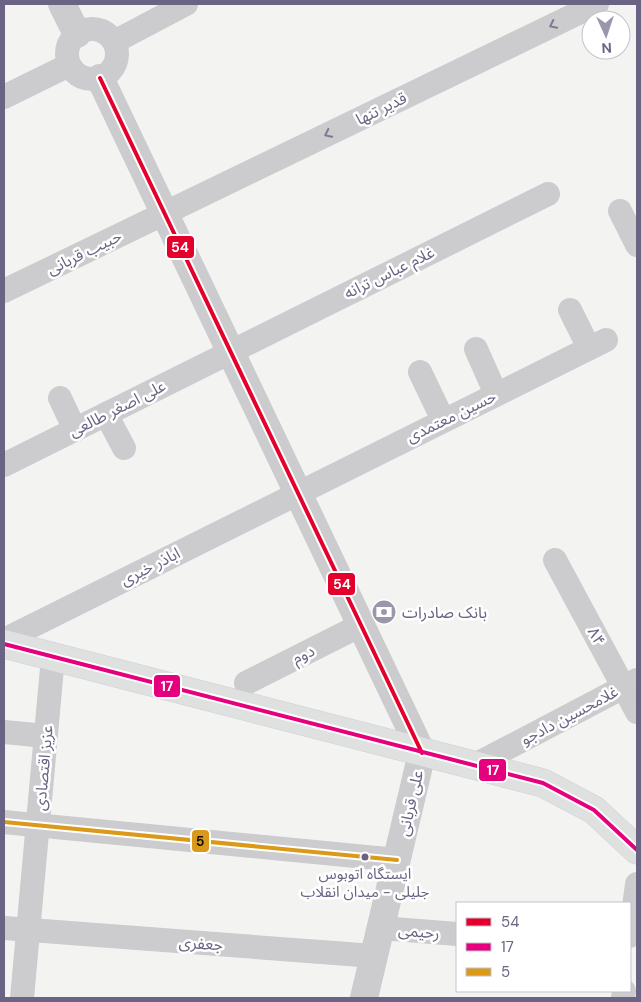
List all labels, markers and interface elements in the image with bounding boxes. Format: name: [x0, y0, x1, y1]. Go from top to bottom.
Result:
north arrow: [581, 10, 631, 60]
one-way arrow: [549, 19, 558, 29]
text: N: [601, 39, 612, 57]
street label: قدیر تنها: [352, 87, 410, 130]
one-way arrow: [324, 128, 333, 138]
street label: حبیب قربانی: [43, 225, 125, 280]
line badge: 54: [166, 235, 195, 259]
text: 54: [171, 238, 189, 256]
street label: غلام عباس ترانه: [341, 242, 439, 305]
street label: علی اصغر طالعی: [65, 375, 169, 442]
street label: حسین معتمدی: [403, 386, 500, 447]
street label: اباذر خیری: [117, 542, 184, 590]
line badge: 54: [327, 572, 356, 596]
text: 54: [333, 575, 351, 593]
bank icon: بانک صادرات: [371, 599, 397, 625]
place label: بانک صادرات: [402, 602, 487, 623]
street label: ۸۴: [583, 623, 610, 649]
street label: دوم: [288, 640, 319, 671]
line badge: 17: [153, 674, 181, 698]
text: 17: [161, 677, 174, 695]
street label: غلامحسین دادجو: [517, 681, 622, 750]
street label: عزیز اقتصادی: [29, 724, 58, 812]
line badge: 17: [478, 758, 507, 782]
text: 17: [487, 761, 500, 779]
street label: علی قربانی: [393, 768, 428, 838]
line badge: 5: [191, 829, 210, 853]
text: 5: [196, 832, 204, 850]
marker: ایستگاه اتوبوس جلیلی - میدان انقلاب: [360, 852, 370, 862]
place label: ایستگاه اتوبوس جلیلی - میدان انقلاب: [301, 864, 430, 902]
legend: [456, 902, 631, 992]
text: 54: [501, 912, 519, 932]
street label: رحیمی: [397, 919, 441, 944]
street label: جعفری: [178, 931, 224, 956]
text: 17: [501, 937, 514, 957]
text: 5: [501, 962, 510, 982]

